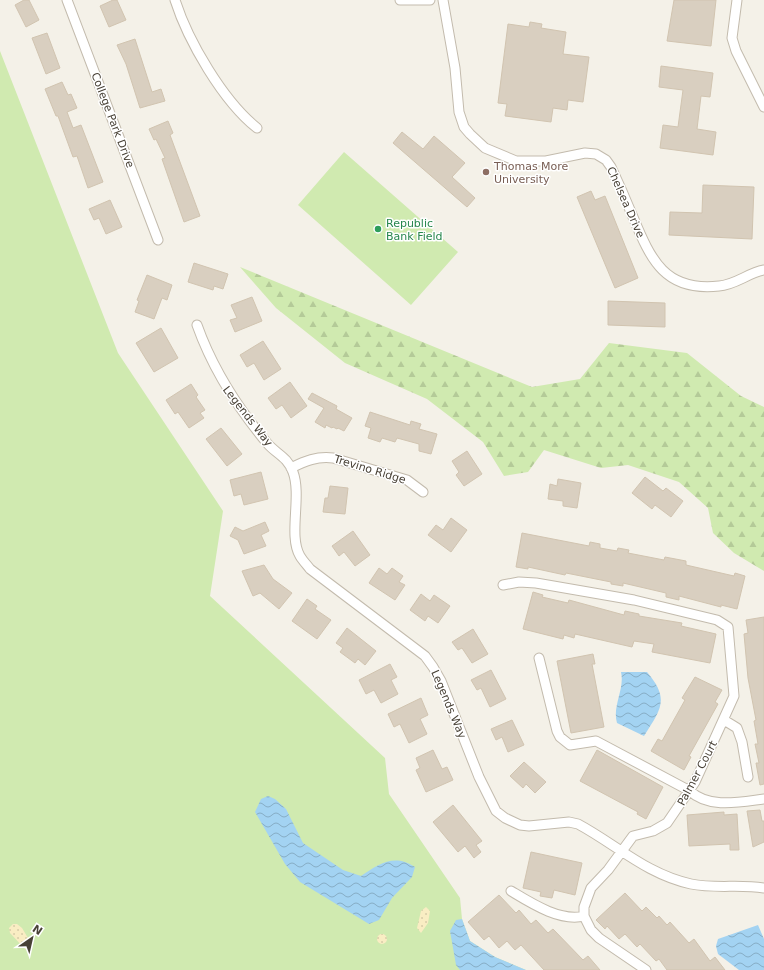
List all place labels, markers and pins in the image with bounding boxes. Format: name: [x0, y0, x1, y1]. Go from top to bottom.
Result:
place label: Thomas More University: [493, 160, 569, 186]
marker: Thomas More University: [481, 167, 491, 177]
place label: Republic Bank Field: [386, 217, 443, 243]
marker: Republic Bank Field: [373, 224, 383, 234]

